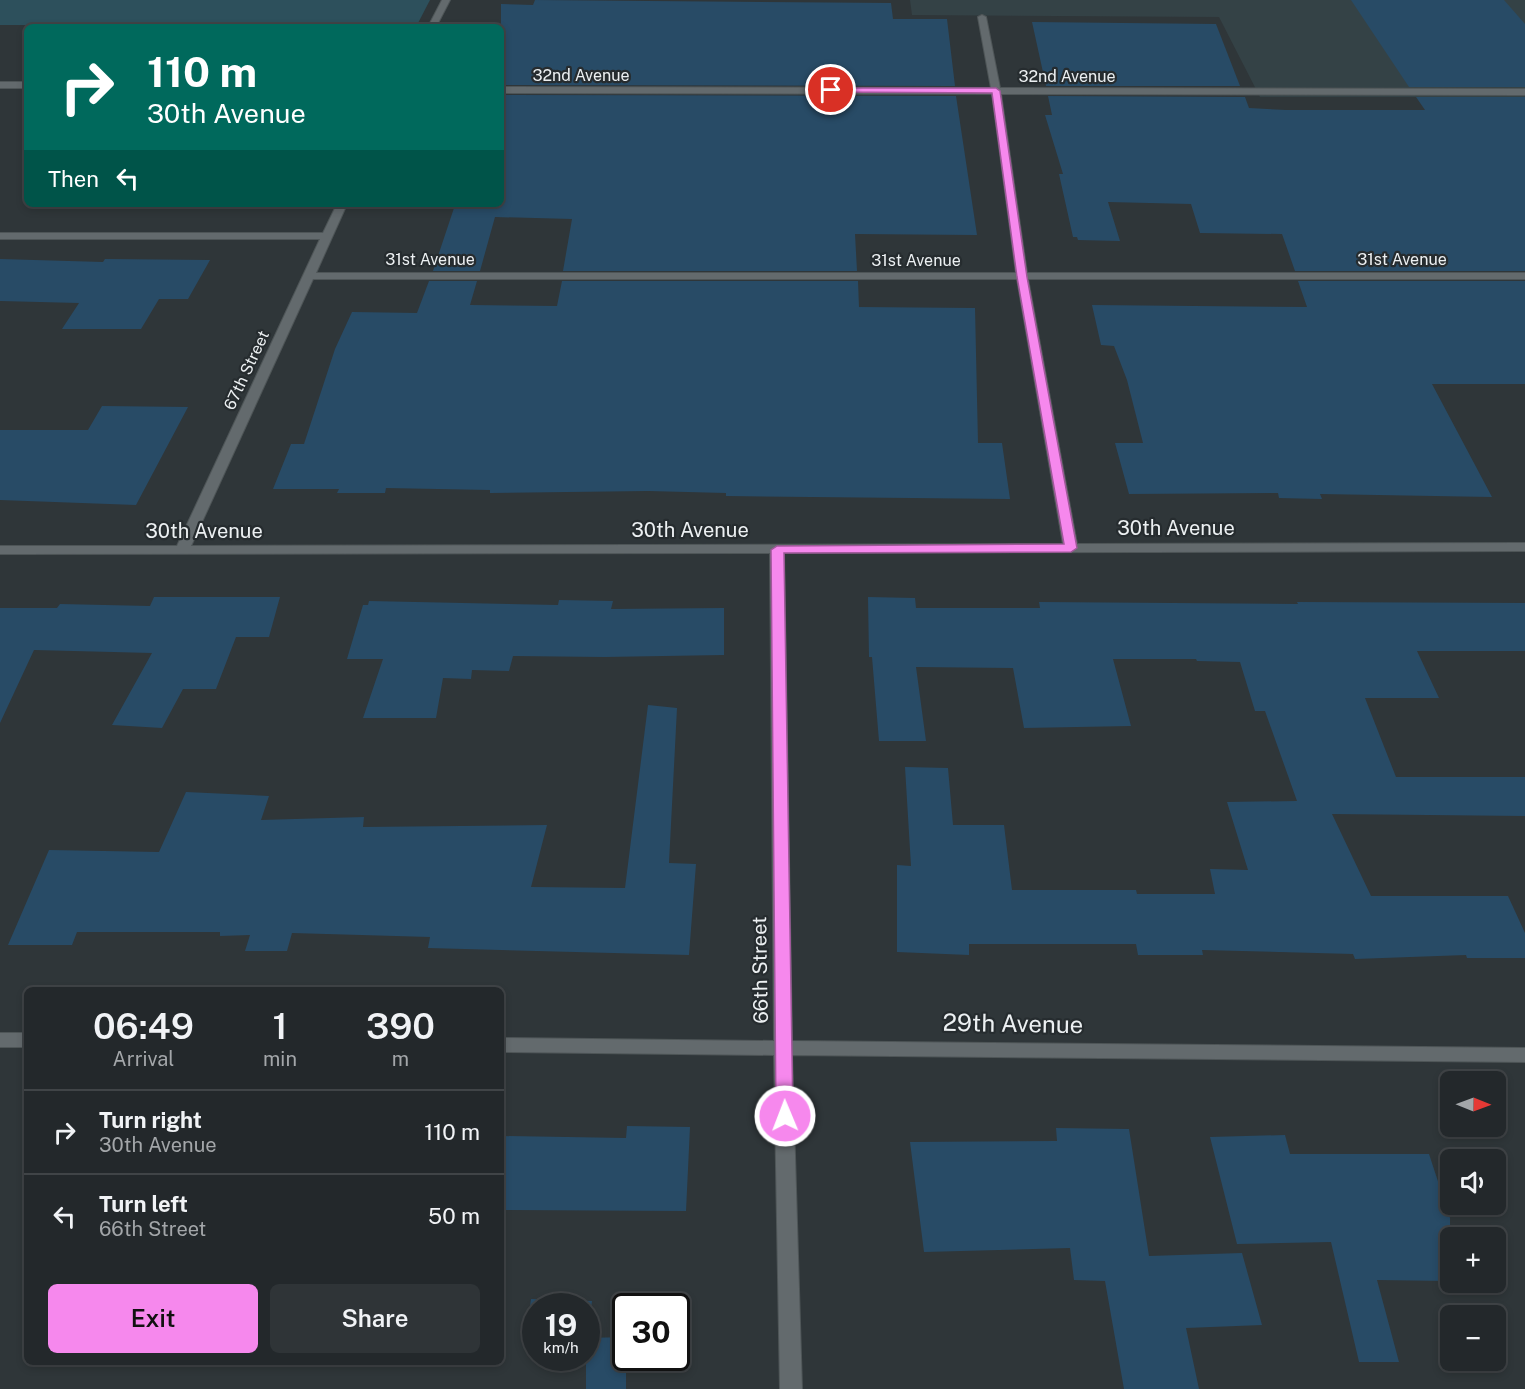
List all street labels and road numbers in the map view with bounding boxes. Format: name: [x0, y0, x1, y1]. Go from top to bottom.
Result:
street label: 32nd Avenue: [532, 66, 630, 85]
street label: 32nd Avenue: [1018, 67, 1116, 86]
street label: 31st Avenue: [385, 250, 475, 269]
street label: 31st Avenue: [1357, 250, 1447, 269]
street label: 31st Avenue: [871, 251, 961, 270]
street label: 67th Street: [220, 328, 273, 413]
street label: 30th Avenue: [1117, 516, 1235, 540]
street label: 30th Avenue: [631, 518, 749, 542]
street label: 30th Avenue: [145, 519, 263, 543]
street label: 66th Street: [747, 916, 773, 1024]
street label: 29th Avenue: [942, 1008, 1084, 1038]

